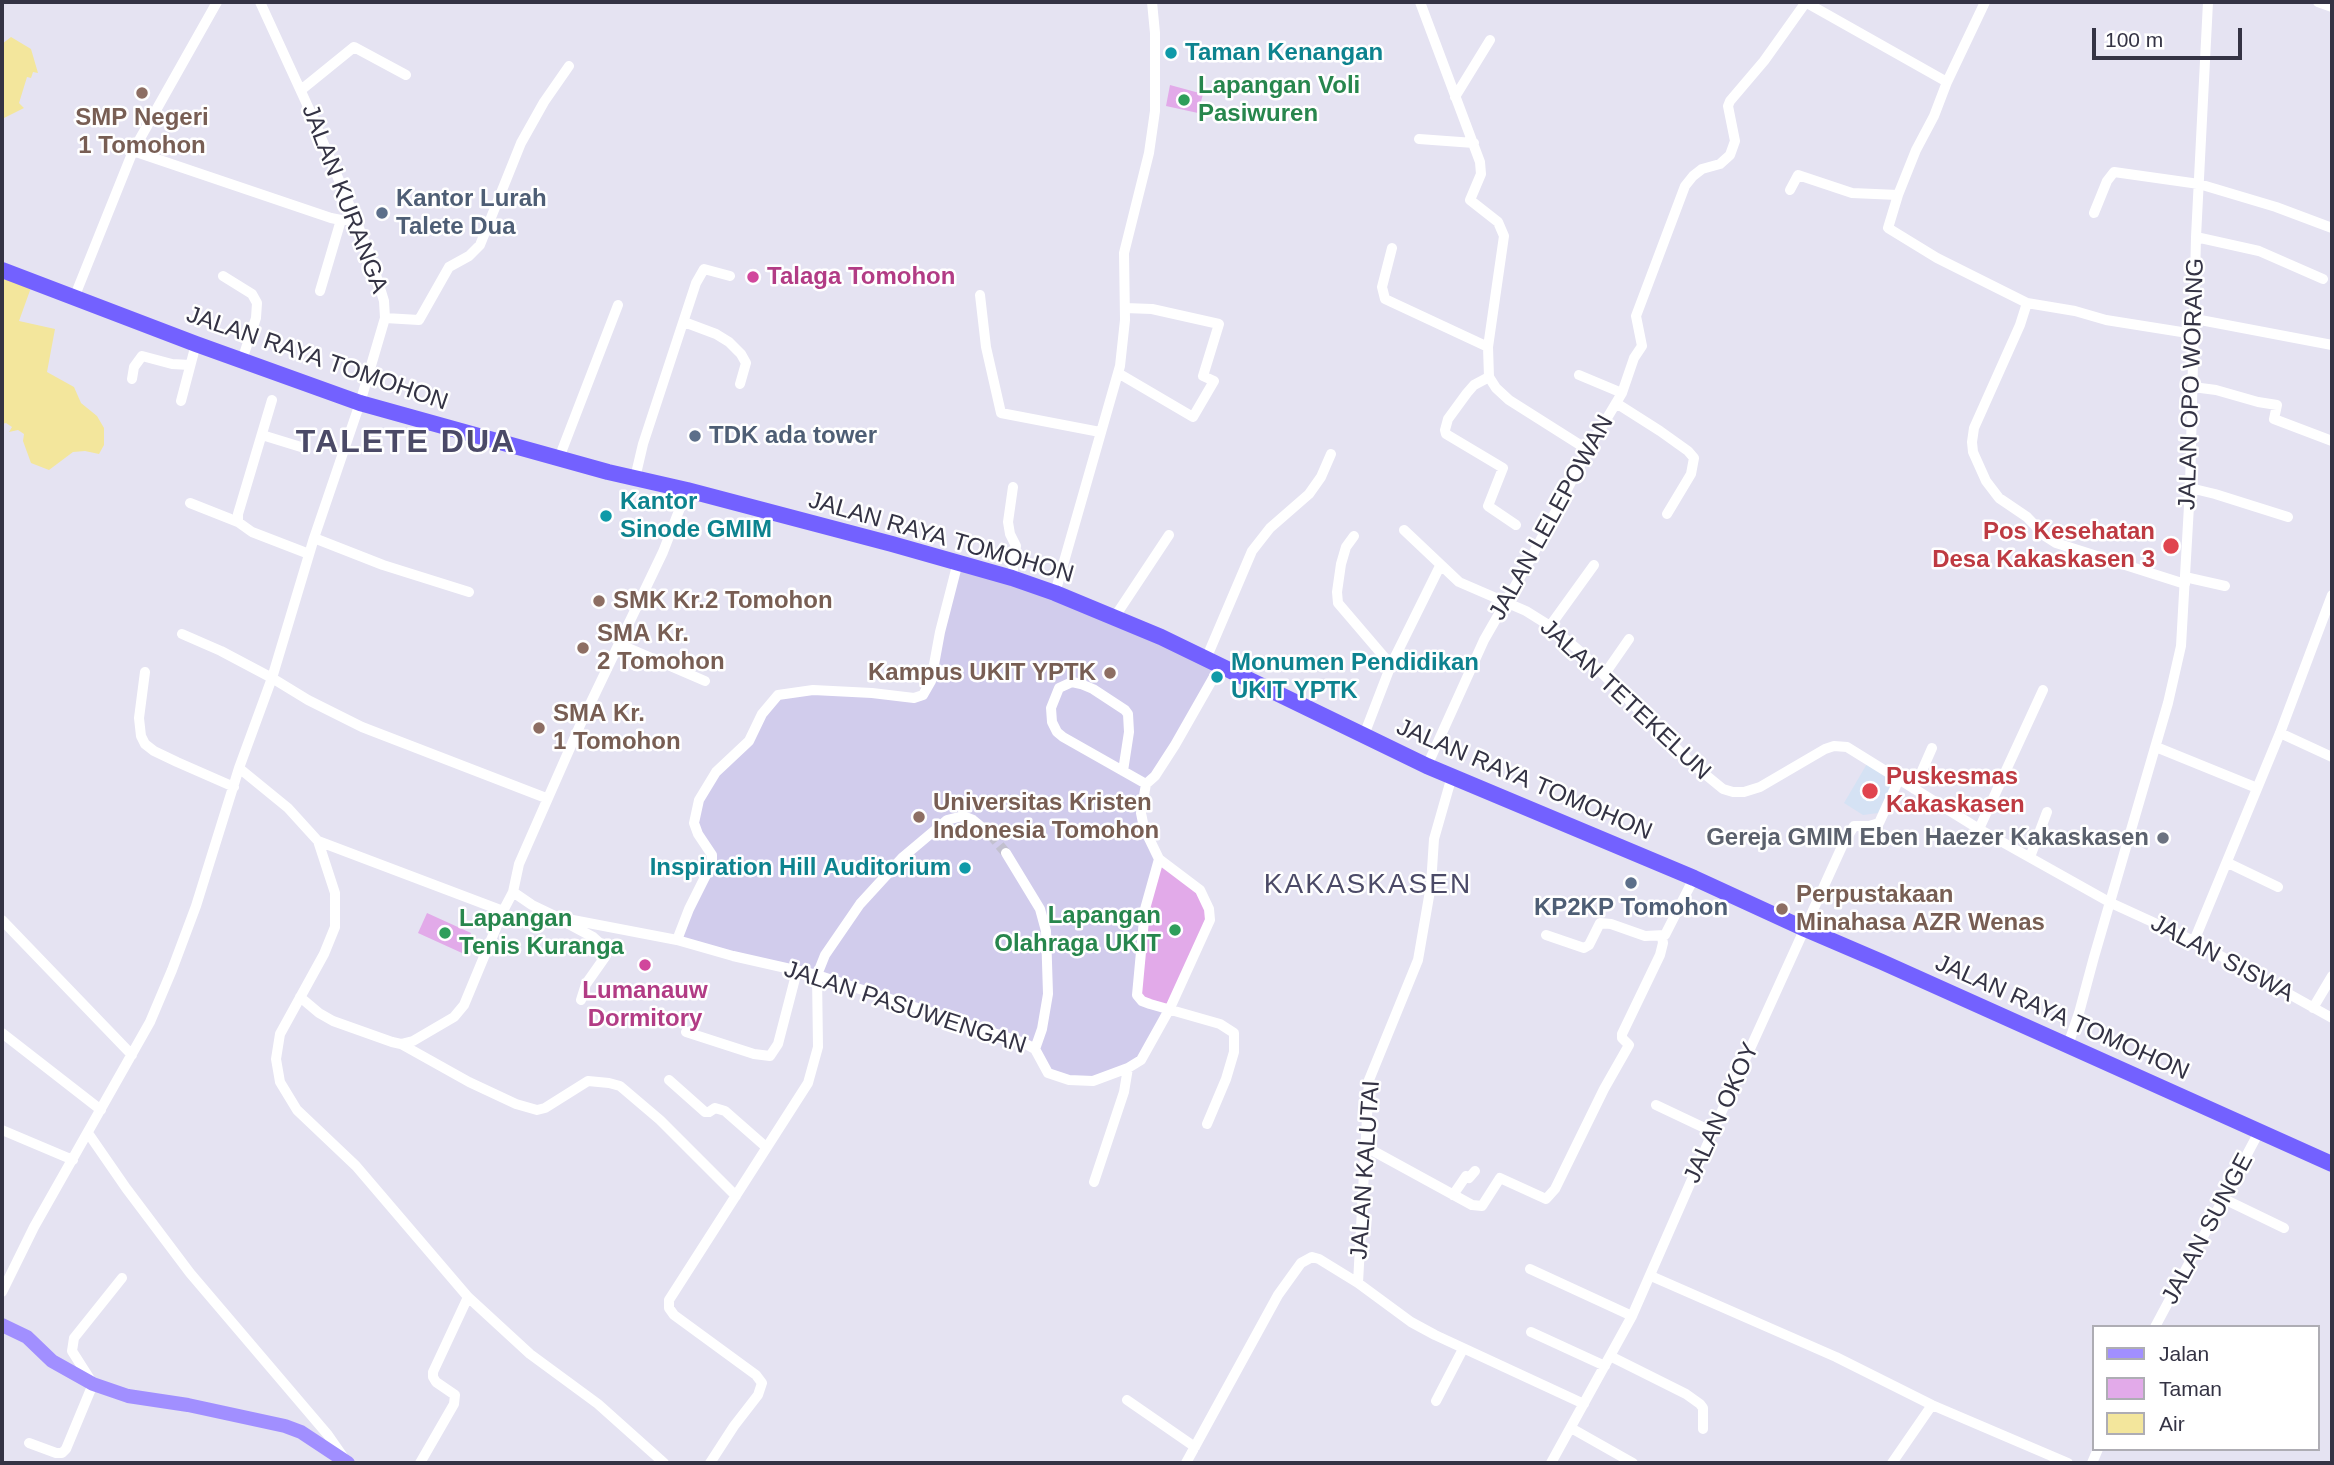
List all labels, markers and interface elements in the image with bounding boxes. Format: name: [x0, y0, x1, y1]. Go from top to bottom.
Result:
scale bar: [2096, 14, 2246, 58]
text: 100 m: [2105, 28, 2163, 51]
place label: Taman Kenangan: [1185, 39, 1383, 67]
marker: Taman Kenangan: [1163, 45, 1179, 61]
place label: Lapangan Voli Pasiwuren: [1198, 72, 1360, 128]
marker: SMP Negeri 1 Tomohon: [134, 85, 150, 101]
marker: Lapangan Voli Pasiwuren: [1176, 92, 1192, 108]
street label: JALAN KURANGA: [295, 100, 393, 298]
place label: SMP Negeri 1 Tomohon: [75, 104, 209, 160]
place label: Kantor Lurah Talete Dua: [396, 185, 547, 241]
marker: Kantor Lurah Talete Dua: [374, 205, 390, 221]
street label: JALAN OPO WORANG: [2173, 258, 2211, 510]
place label: Talaga Tomohon: [767, 263, 955, 291]
marker: Talaga Tomohon: [745, 269, 761, 285]
street label: JALAN RAYA TOMOHON: [182, 301, 452, 417]
street label: JALAN LELEPOWAN: [1484, 411, 1620, 625]
place label: TDK ada tower: [709, 422, 877, 450]
district label: TALETE DUA: [297, 424, 515, 462]
marker: TDK ada tower: [687, 428, 703, 444]
street label: JALAN RAYA TOMOHON: [805, 486, 1077, 590]
place label: Kantor Sinode GMIM: [620, 488, 772, 544]
marker: Kantor Sinode GMIM: [598, 508, 614, 524]
place label: Pos Kesehatan Desa Kakaskasen 3: [1932, 518, 2155, 574]
marker: Pos Kesehatan Desa Kakaskasen 3: [2161, 536, 2181, 556]
place label: SMK Kr.2 Tomohon: [613, 587, 833, 615]
marker: SMK Kr.2 Tomohon: [591, 593, 607, 609]
street label: JALAN TETEKELUN: [1534, 614, 1716, 786]
place label: SMA Kr. 2 Tomohon: [597, 620, 725, 676]
marker: SMA Kr. 2 Tomohon: [575, 640, 591, 656]
place label: Monumen Pendidikan UKIT YPTK: [1231, 649, 1479, 705]
place label: Kampus UKIT YPTK: [868, 659, 1096, 687]
marker: Kampus UKIT YPTK: [1102, 665, 1118, 681]
marker: Monumen Pendidikan UKIT YPTK: [1209, 669, 1225, 685]
place label: SMA Kr. 1 Tomohon: [553, 700, 681, 756]
street label: JALAN RAYA TOMOHON: [1392, 713, 1656, 847]
marker: SMA Kr. 1 Tomohon: [531, 720, 547, 736]
place label: Puskesmas Kakaskasen: [1886, 763, 2025, 819]
marker: Puskesmas Kakaskasen: [1860, 781, 1880, 801]
place label: Universitas Kristen Indonesia Tomohon: [933, 789, 1159, 845]
marker: Universitas Kristen Indonesia Tomohon: [911, 809, 927, 825]
place label: Gereja GMIM Eben Haezer Kakaskasen: [1706, 824, 2149, 852]
marker: Gereja GMIM Eben Haezer Kakaskasen: [2155, 830, 2171, 846]
place label: Inspiration Hill Auditorium: [650, 854, 951, 882]
marker: Inspiration Hill Auditorium: [957, 860, 973, 876]
district label: KAKASKASEN: [1265, 868, 1471, 902]
marker: KP2KP Tomohon: [1623, 875, 1639, 891]
place label: Perpustakaan Minahasa AZR Wenas: [1796, 881, 2045, 937]
place label: KP2KP Tomohon: [1534, 894, 1728, 922]
marker: Perpustakaan Minahasa AZR Wenas: [1774, 901, 1790, 917]
place label: Lapangan Olahraga UKIT: [994, 902, 1161, 958]
place label: Lapangan Tenis Kuranga: [459, 905, 624, 961]
street label: JALAN SISWA: [2146, 909, 2298, 1009]
marker: Lapangan Olahraga UKIT: [1167, 922, 1183, 938]
marker: Lapangan Tenis Kuranga: [437, 925, 453, 941]
street label: JALAN RAYA TOMOHON: [1931, 949, 2193, 1087]
street label: JALAN PASUWENGAN: [780, 955, 1030, 1061]
marker: Lumanauw Dormitory: [637, 957, 653, 973]
place label: Lumanauw Dormitory: [582, 977, 708, 1033]
street label: JALAN OKOY: [1678, 1038, 1766, 1188]
street label: JALAN KALUTAI: [1345, 1079, 1387, 1261]
street label: JALAN SUNGE: [2156, 1149, 2260, 1309]
legend: [2092, 1325, 2320, 1451]
text: Jalan: [2159, 1342, 2209, 1365]
text: Taman: [2159, 1377, 2222, 1400]
text: Air: [2159, 1412, 2185, 1435]

